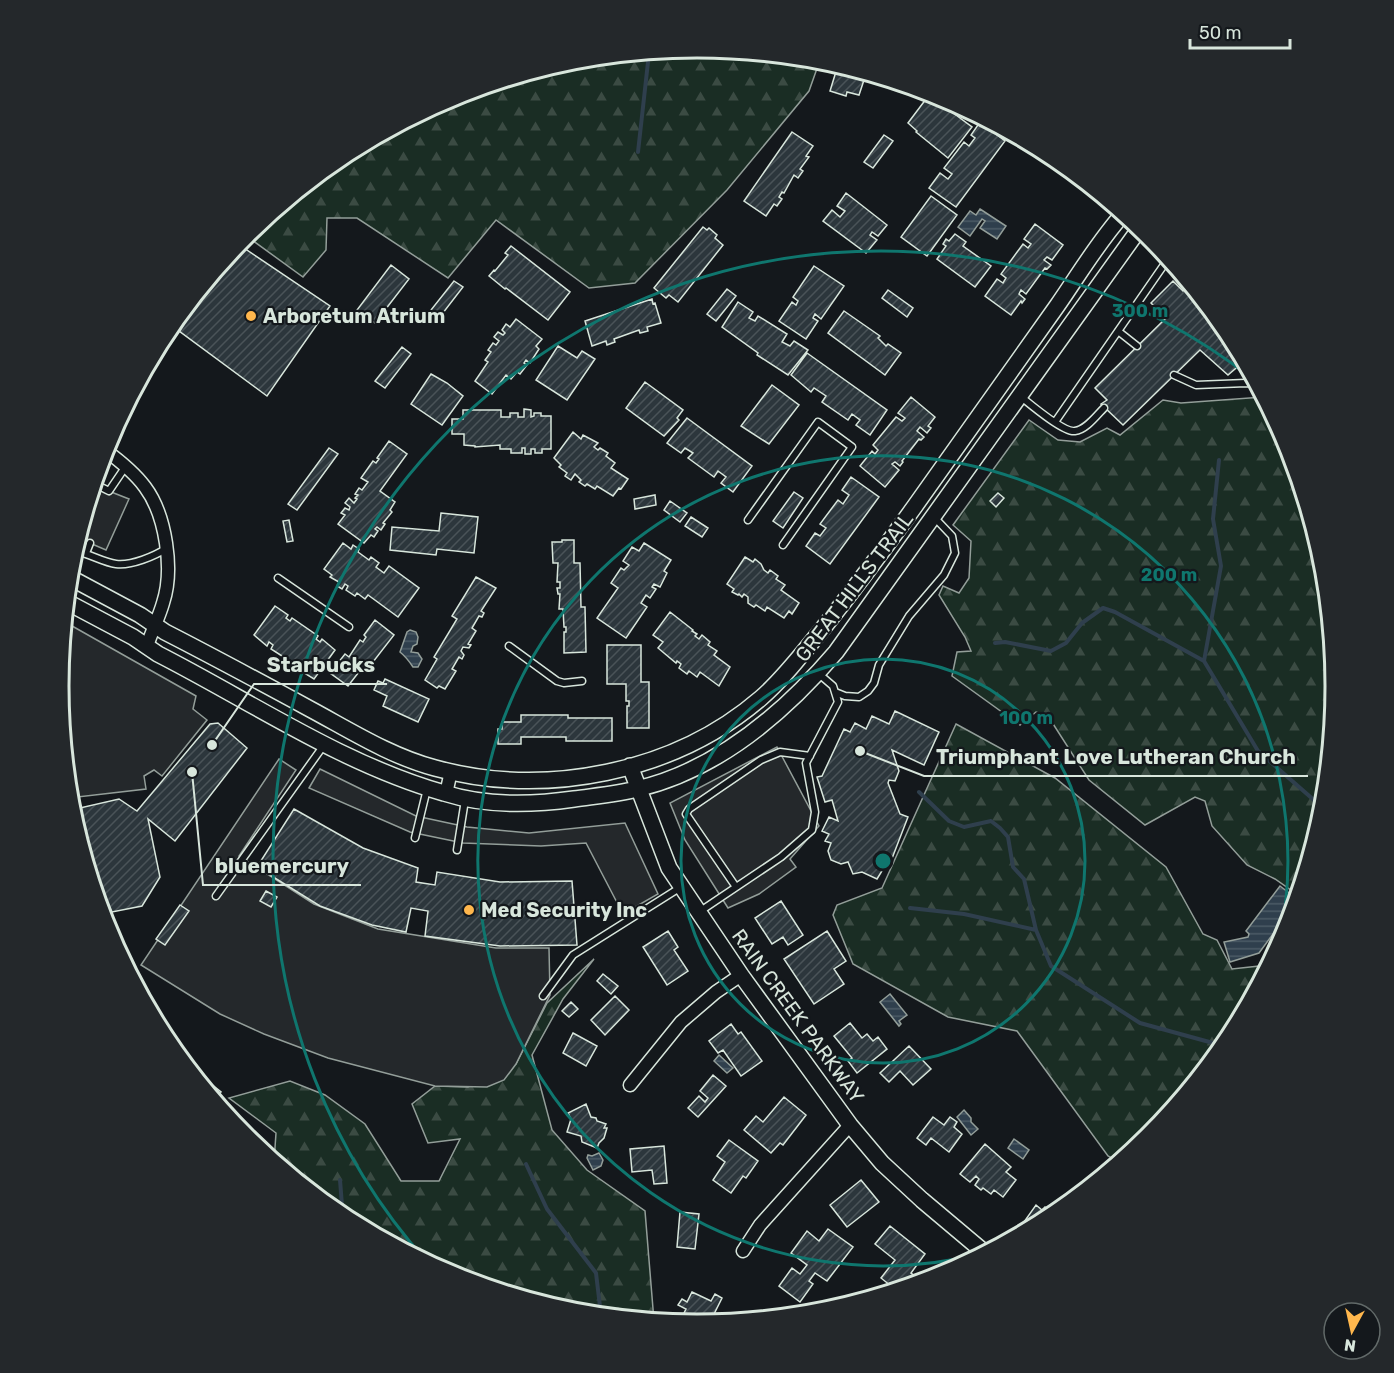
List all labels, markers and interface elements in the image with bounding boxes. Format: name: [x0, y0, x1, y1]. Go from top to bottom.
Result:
scale bar: [1190, 12, 1290, 50]
text: 50 m: [1199, 22, 1242, 44]
text: 300 m: [1112, 300, 1168, 322]
place label: Arboretum Atrium: [263, 304, 445, 328]
marker: Arboretum Atrium: [244, 309, 258, 323]
street label: GREAT HILLS TRAIL: [790, 508, 918, 666]
text: 200 m: [1141, 564, 1197, 586]
callout: Starbucks: [254, 645, 387, 684]
text: Starbucks: [267, 652, 375, 677]
text: 100 m: [999, 707, 1053, 729]
callout: Triumphant Love Lutheran Church: [924, 737, 1308, 776]
text: Triumphant Love Lutheran Church: [936, 744, 1296, 769]
callout: bluemercury: [203, 846, 361, 885]
centre of rings: [873, 851, 893, 871]
text: bluemercury: [215, 853, 350, 878]
place label: Med Security Inc: [481, 898, 647, 922]
marker: Med Security Inc: [462, 903, 476, 917]
street label: RAIN CREEK PARKWAY: [727, 924, 869, 1108]
north arrow: [1322, 1301, 1382, 1361]
text: N: [1343, 1335, 1357, 1356]

